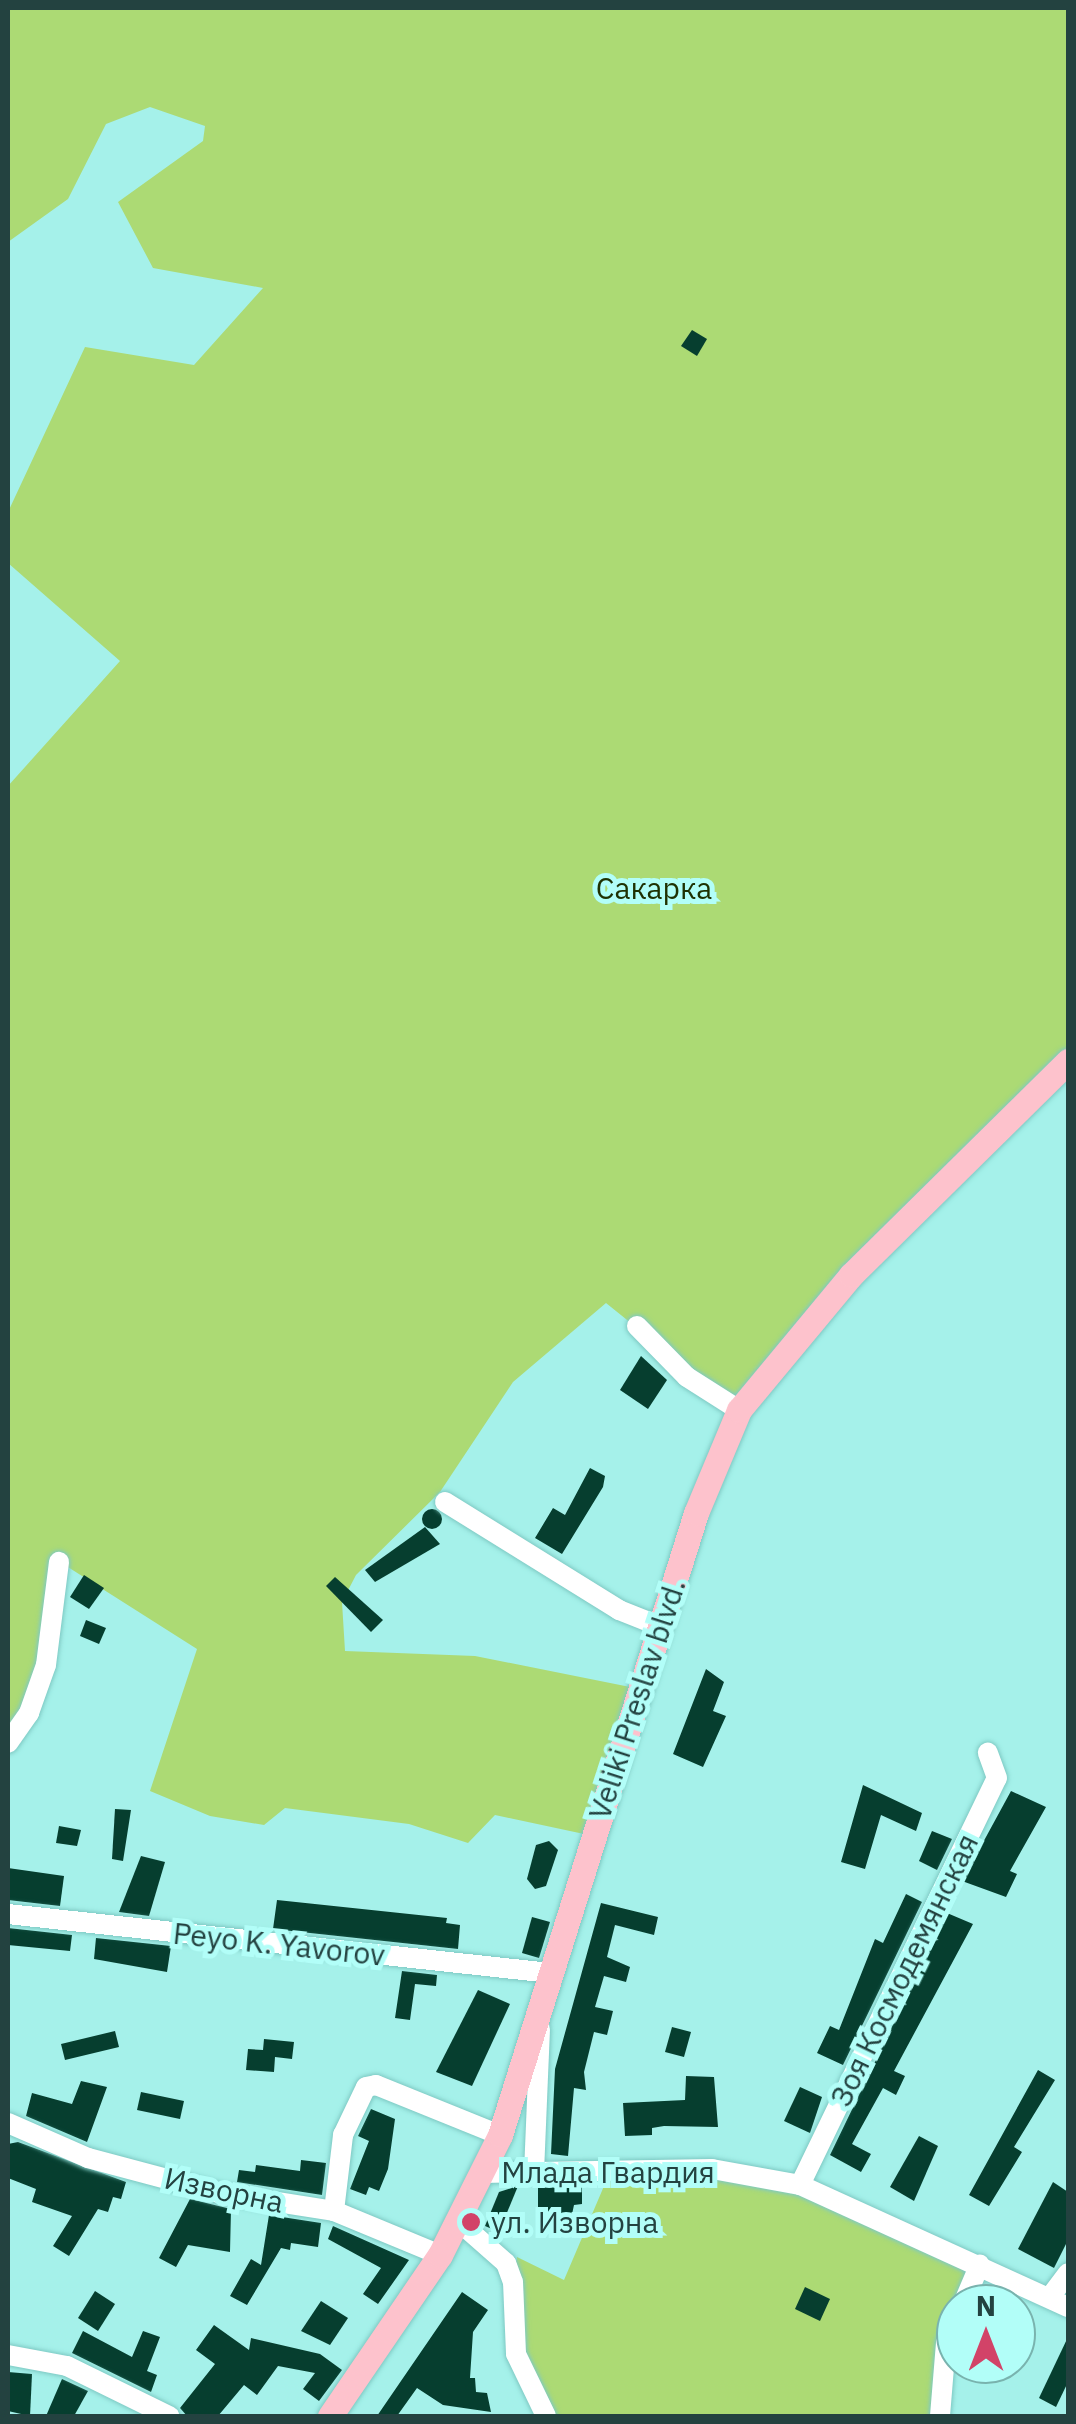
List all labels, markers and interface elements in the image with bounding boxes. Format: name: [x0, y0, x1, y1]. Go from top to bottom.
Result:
park label: Сакарка: [596, 870, 712, 906]
street label: Veliki Preslav blvd.: [581, 1574, 693, 1824]
street label: Зоя Космодемянская: [822, 1828, 986, 2112]
street label: Peyo K. Yavorov: [171, 1915, 387, 1973]
street label: Млада Гвардия: [501, 2154, 715, 2190]
street label: Изворна: [161, 2160, 287, 2220]
place label: ул. Изворна: [491, 2204, 659, 2240]
marker: ул. Изворна: [460, 2211, 482, 2233]
north arrow: [936, 2284, 1036, 2384]
text: N: [976, 2287, 996, 2324]

